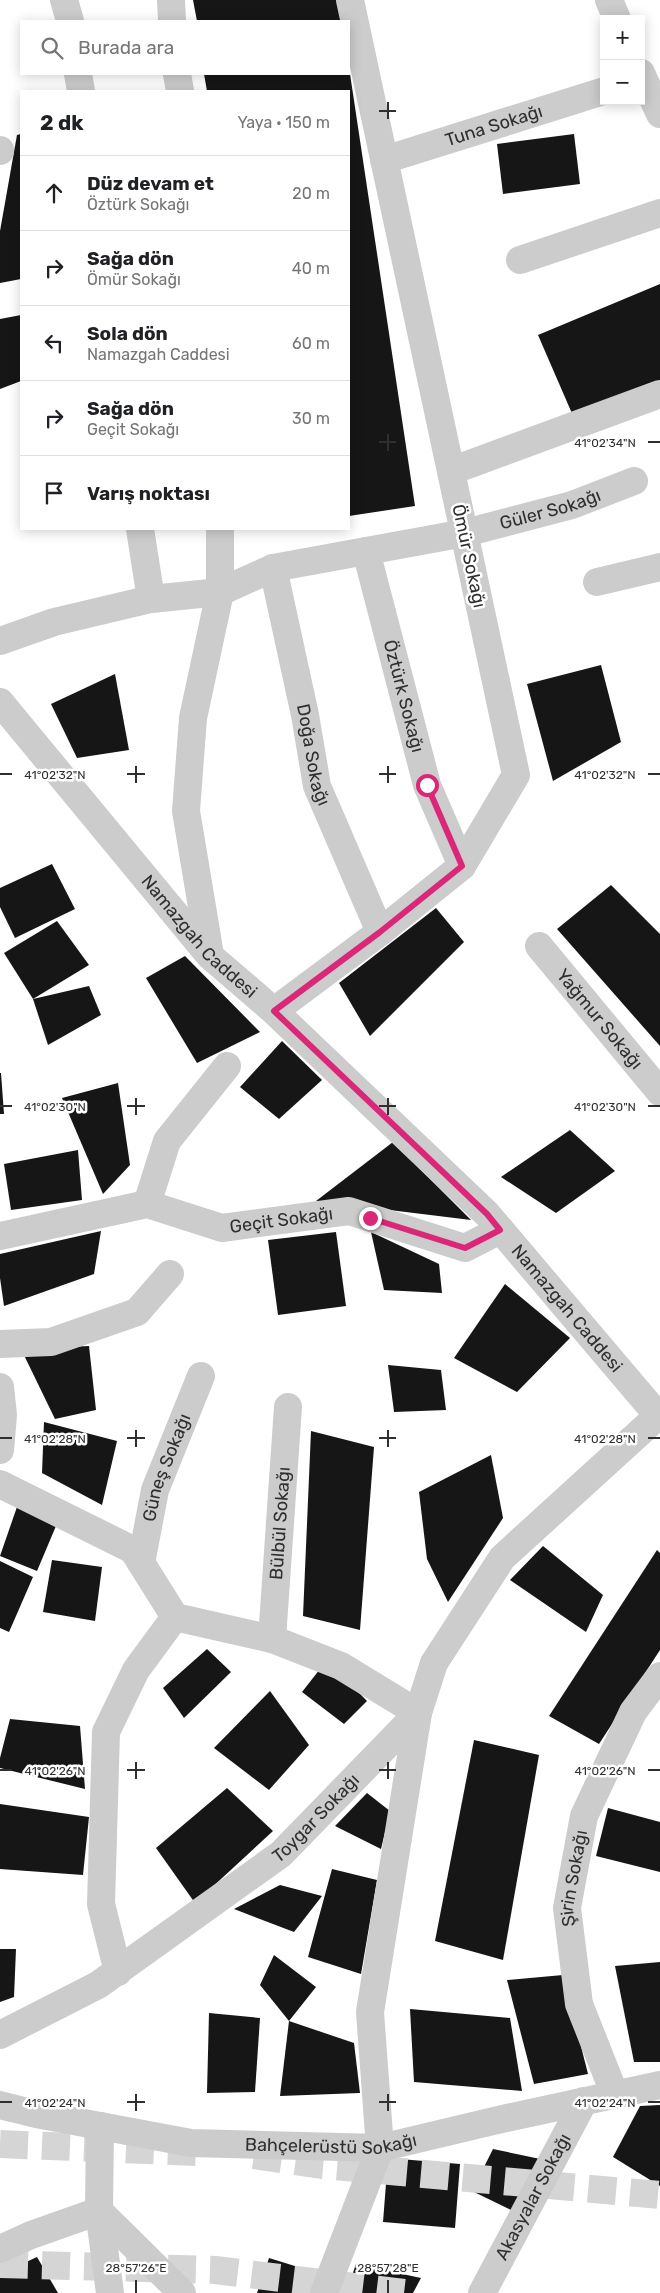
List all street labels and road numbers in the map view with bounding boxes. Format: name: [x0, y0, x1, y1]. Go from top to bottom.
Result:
street label: Tuna Sokağı: [442, 100, 545, 151]
street label: Güler Sokağı: [497, 484, 604, 534]
street label: Ömür Sokağı: [447, 502, 491, 610]
street label: Öztürk Sokağı: [379, 638, 429, 755]
street label: Doğa Sokağı: [292, 702, 335, 809]
street label: Namazgah Caddesi: [137, 871, 262, 1003]
street label: Yağmur Sokağı: [552, 964, 648, 1074]
street label: Geçit Sokağı: [228, 1202, 334, 1238]
street label: Namazgah Caddesi: [507, 1240, 627, 1377]
street label: Güneş Sokağı: [138, 1410, 196, 1524]
street label: Bülbül Sokağı: [265, 1466, 295, 1581]
street label: Toygar Sokağı: [268, 1769, 364, 1868]
street label: Şirin Sokağı: [556, 1828, 592, 1928]
street label: Bahçelerüstü Sokağı: [245, 2129, 419, 2159]
street label: Akasyalar Sokağı: [490, 2130, 576, 2264]

